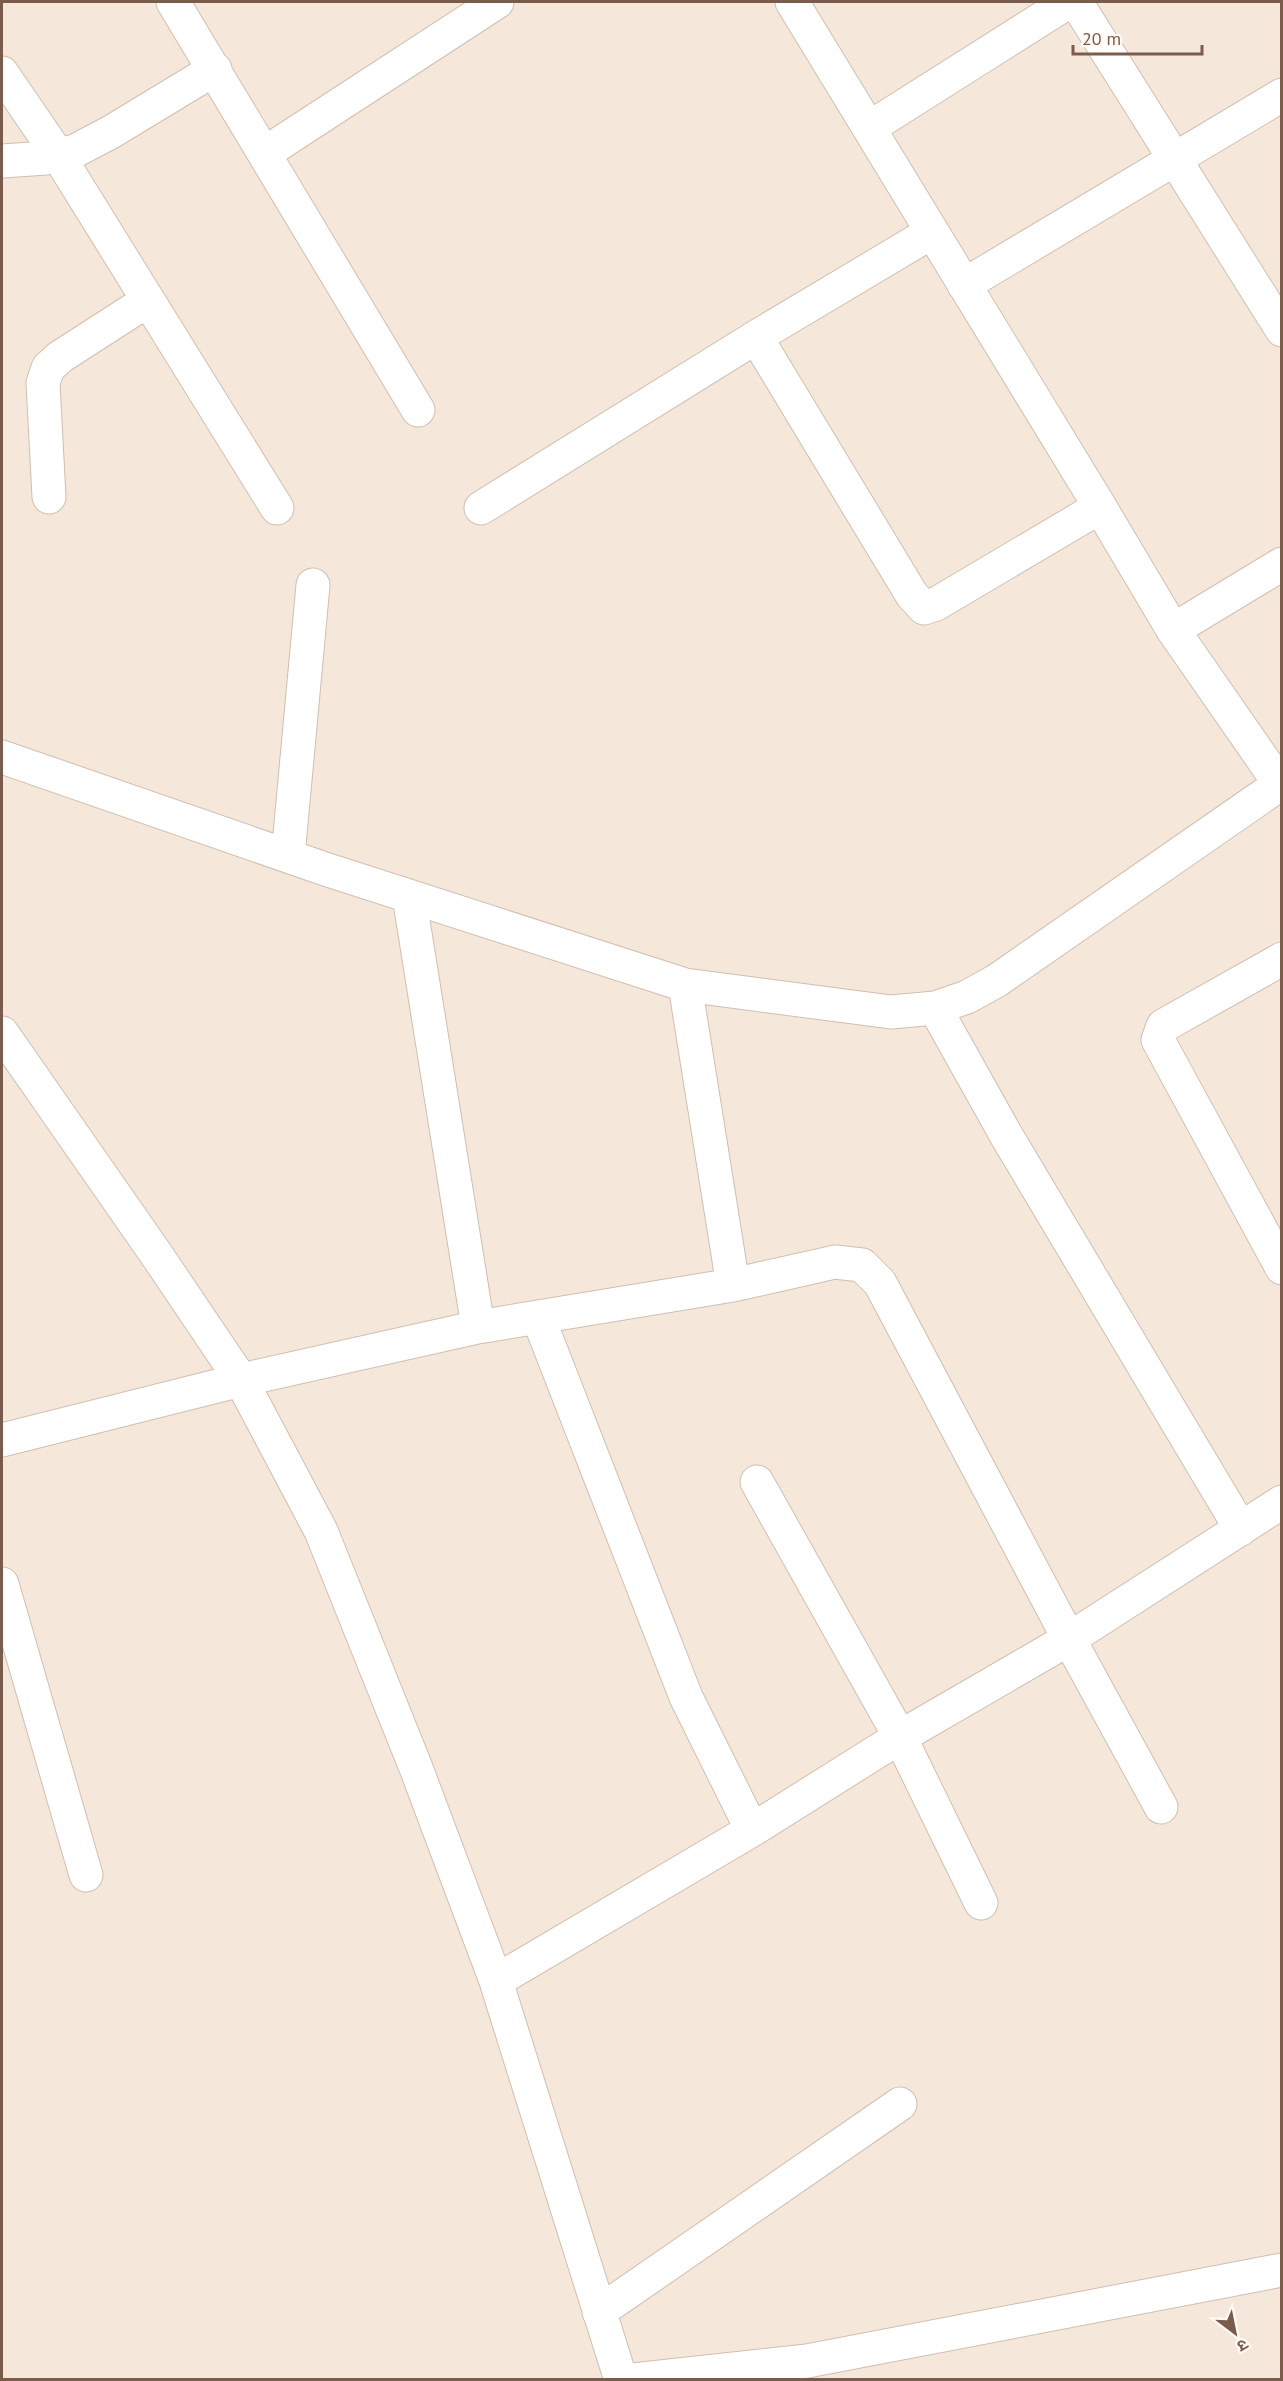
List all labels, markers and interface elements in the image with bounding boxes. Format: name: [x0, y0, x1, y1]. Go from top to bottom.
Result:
scale bar: [1073, 18, 1202, 56]
text: 20 m: [1082, 27, 1121, 50]
north arrow: [1205, 2303, 1265, 2363]
text: उ: [1233, 2335, 1252, 2357]

